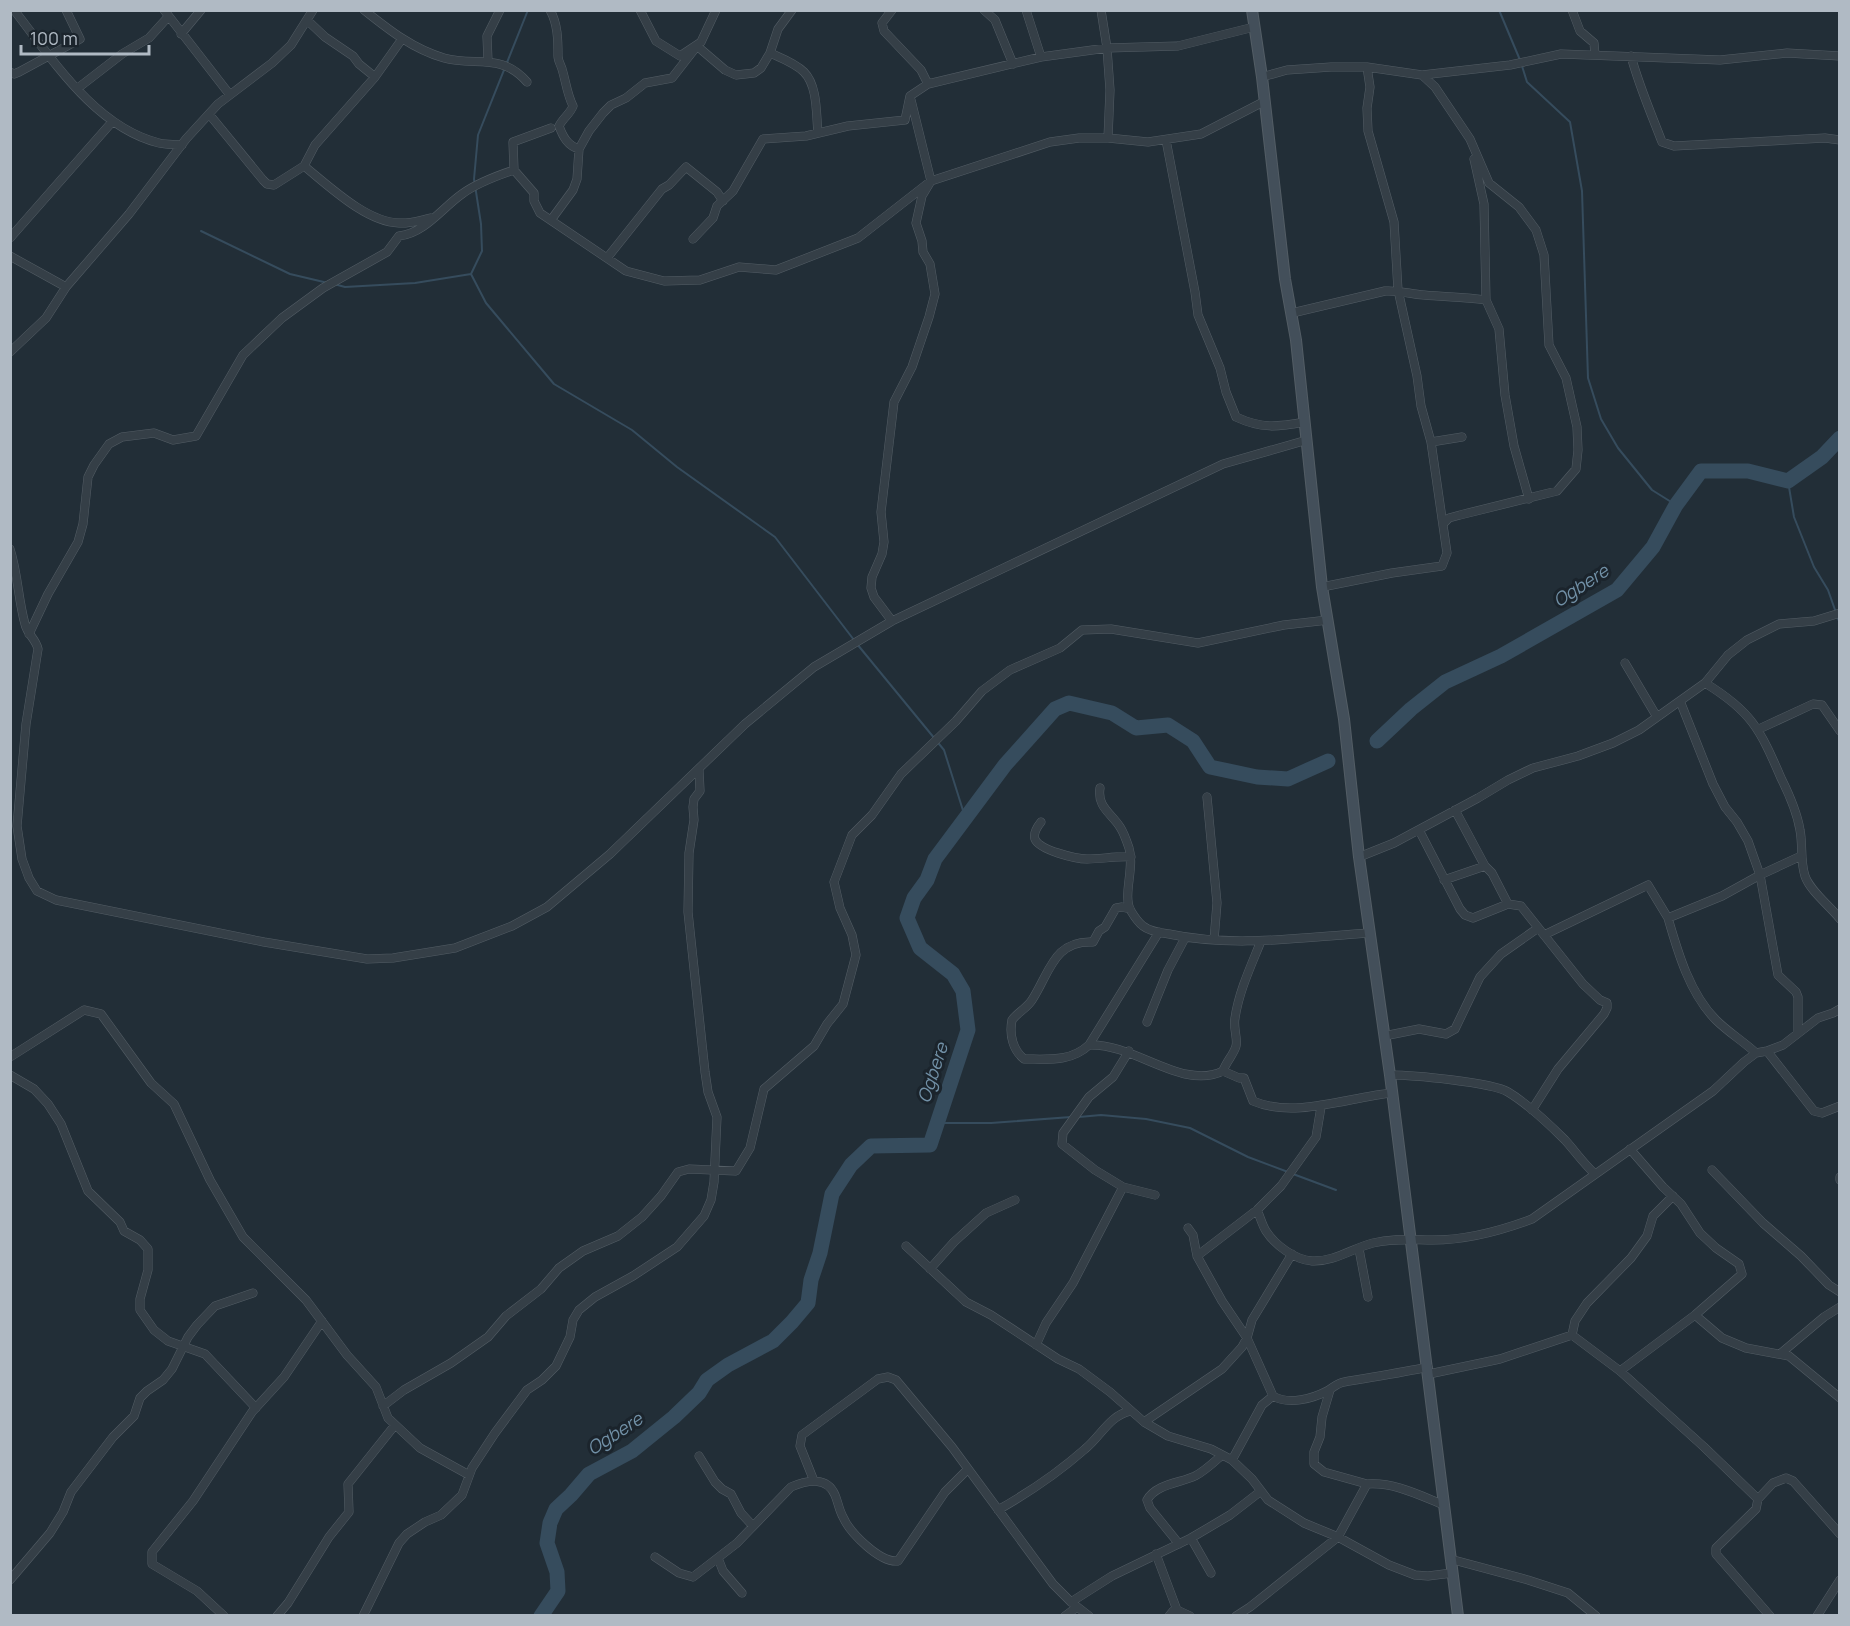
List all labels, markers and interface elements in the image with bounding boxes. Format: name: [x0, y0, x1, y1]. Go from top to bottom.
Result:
scale bar: [21, 18, 148, 56]
text: 100 m: [30, 26, 78, 50]
water label: Ogbere: [1548, 557, 1614, 612]
water label: Ogbere: [911, 1038, 953, 1106]
water label: Ogbere: [582, 1405, 648, 1460]

